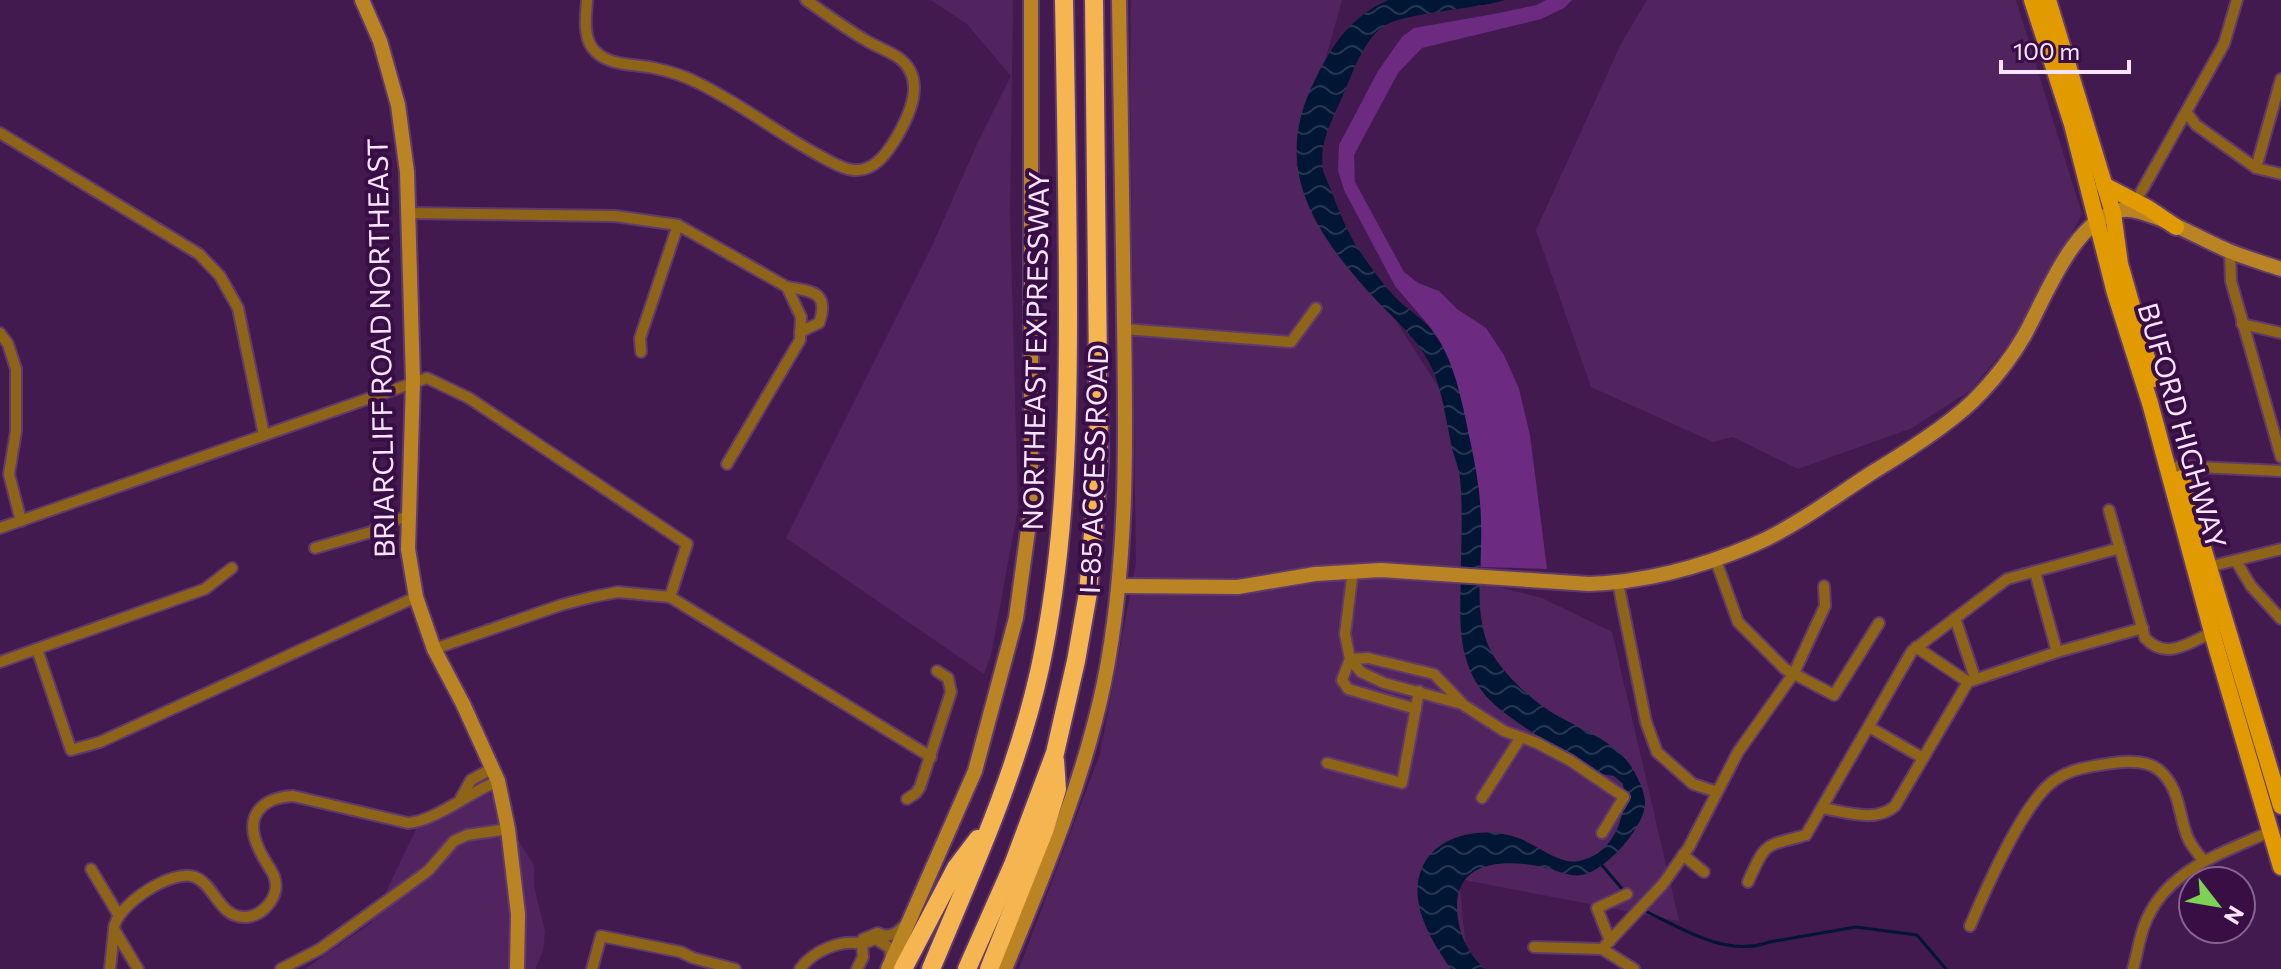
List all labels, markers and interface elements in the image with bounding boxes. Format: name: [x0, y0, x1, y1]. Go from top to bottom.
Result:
scale bar: [2001, 24, 2129, 74]
text: 100 m: [2013, 36, 2080, 65]
street label: BRIARCLIFF ROAD NORTHEAST: [359, 138, 401, 558]
street label: NORTHEAST EXPRESSWAY: [1015, 171, 1055, 531]
street label: BUFORD HIGHWAY: [2132, 299, 2234, 553]
street label: I-85 ACCESS ROAD: [1072, 343, 1114, 595]
north arrow: [2177, 865, 2257, 945]
text: N: [2219, 902, 2250, 930]

